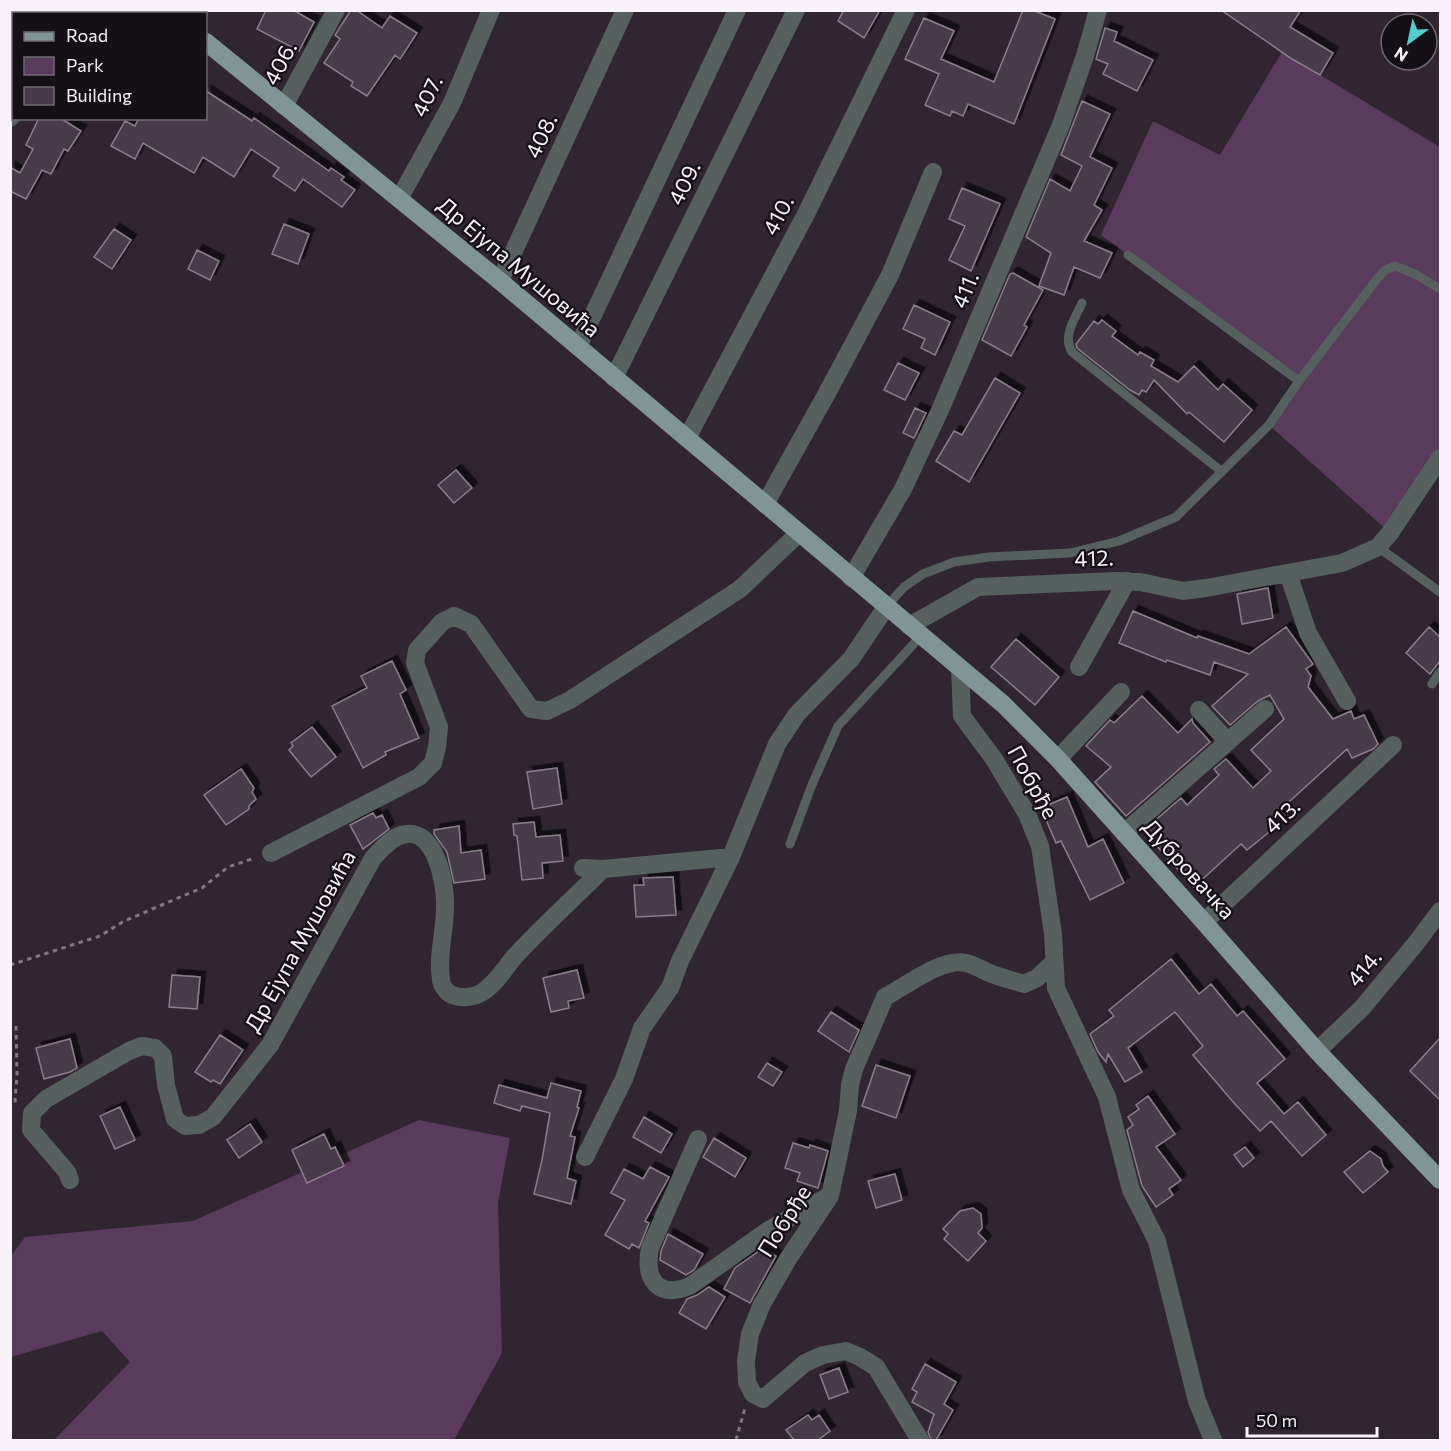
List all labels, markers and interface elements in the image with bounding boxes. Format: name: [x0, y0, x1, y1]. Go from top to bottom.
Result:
legend: [12, 12, 207, 120]
north arrow: [1379, 12, 1439, 72]
text: Road: [66, 24, 108, 46]
street label: 406.: [257, 36, 302, 89]
text: N: [1390, 44, 1411, 66]
text: Park: [66, 54, 104, 76]
street label: 407.: [405, 71, 448, 121]
text: Building: [66, 84, 132, 106]
street label: 408.: [519, 109, 562, 162]
street label: 409.: [661, 156, 706, 209]
street label: 410.: [756, 190, 799, 239]
street label: Др Ејупа Мушовића: [433, 191, 606, 343]
street label: 411.: [945, 268, 984, 312]
street label: 412.: [1074, 543, 1114, 572]
street label: Побрђе: [1002, 740, 1065, 823]
street label: 413.: [1258, 792, 1305, 839]
street label: Дубровачка: [1137, 813, 1241, 924]
street label: Др Ејупа Мушовића: [238, 845, 361, 1036]
street label: 414.: [1340, 944, 1387, 992]
street label: Побрђе: [751, 1180, 816, 1262]
scale bar: [1247, 1400, 1378, 1438]
text: 50 m: [1256, 1409, 1297, 1431]

